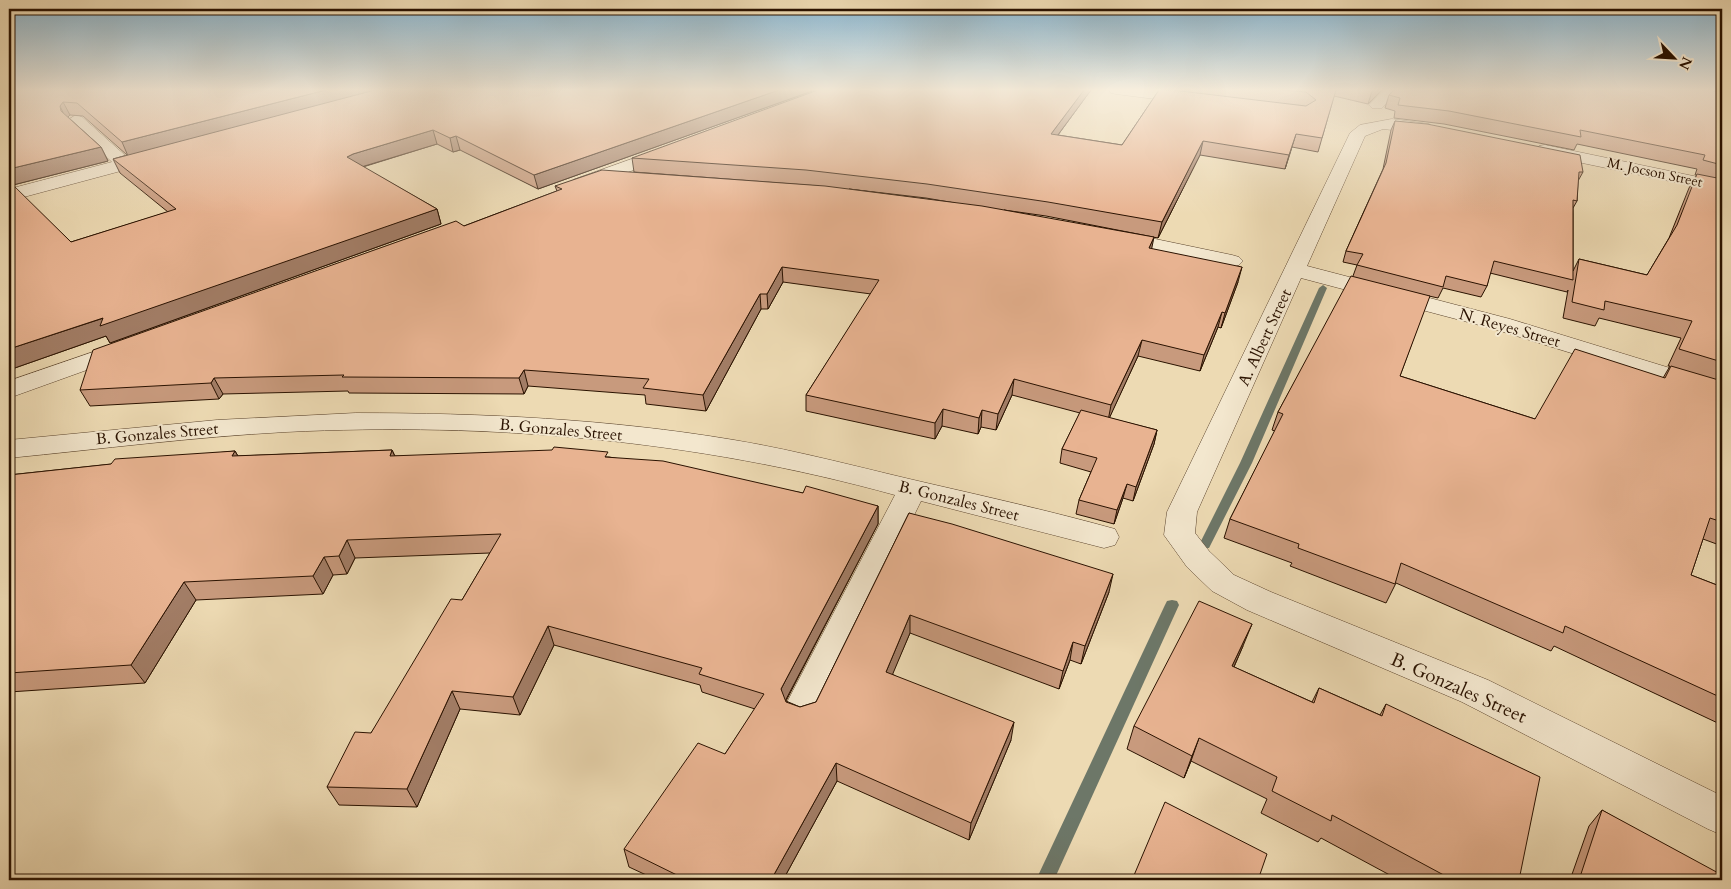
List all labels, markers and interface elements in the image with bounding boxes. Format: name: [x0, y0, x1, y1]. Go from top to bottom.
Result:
north arrow: [1648, 32, 1698, 82]
text: N: [1674, 54, 1697, 73]
street label: M. Jocson Street: [1606, 153, 1705, 192]
street label: A. Albert Street: [1233, 285, 1297, 390]
street label: N. Reyes Street: [1457, 303, 1563, 353]
street label: B. Gonzales Street: [499, 414, 623, 446]
street label: B. Gonzales Street: [95, 418, 219, 450]
street label: B. Gonzales Street: [896, 475, 1021, 527]
street label: B. Gonzales Street: [1386, 646, 1531, 730]

